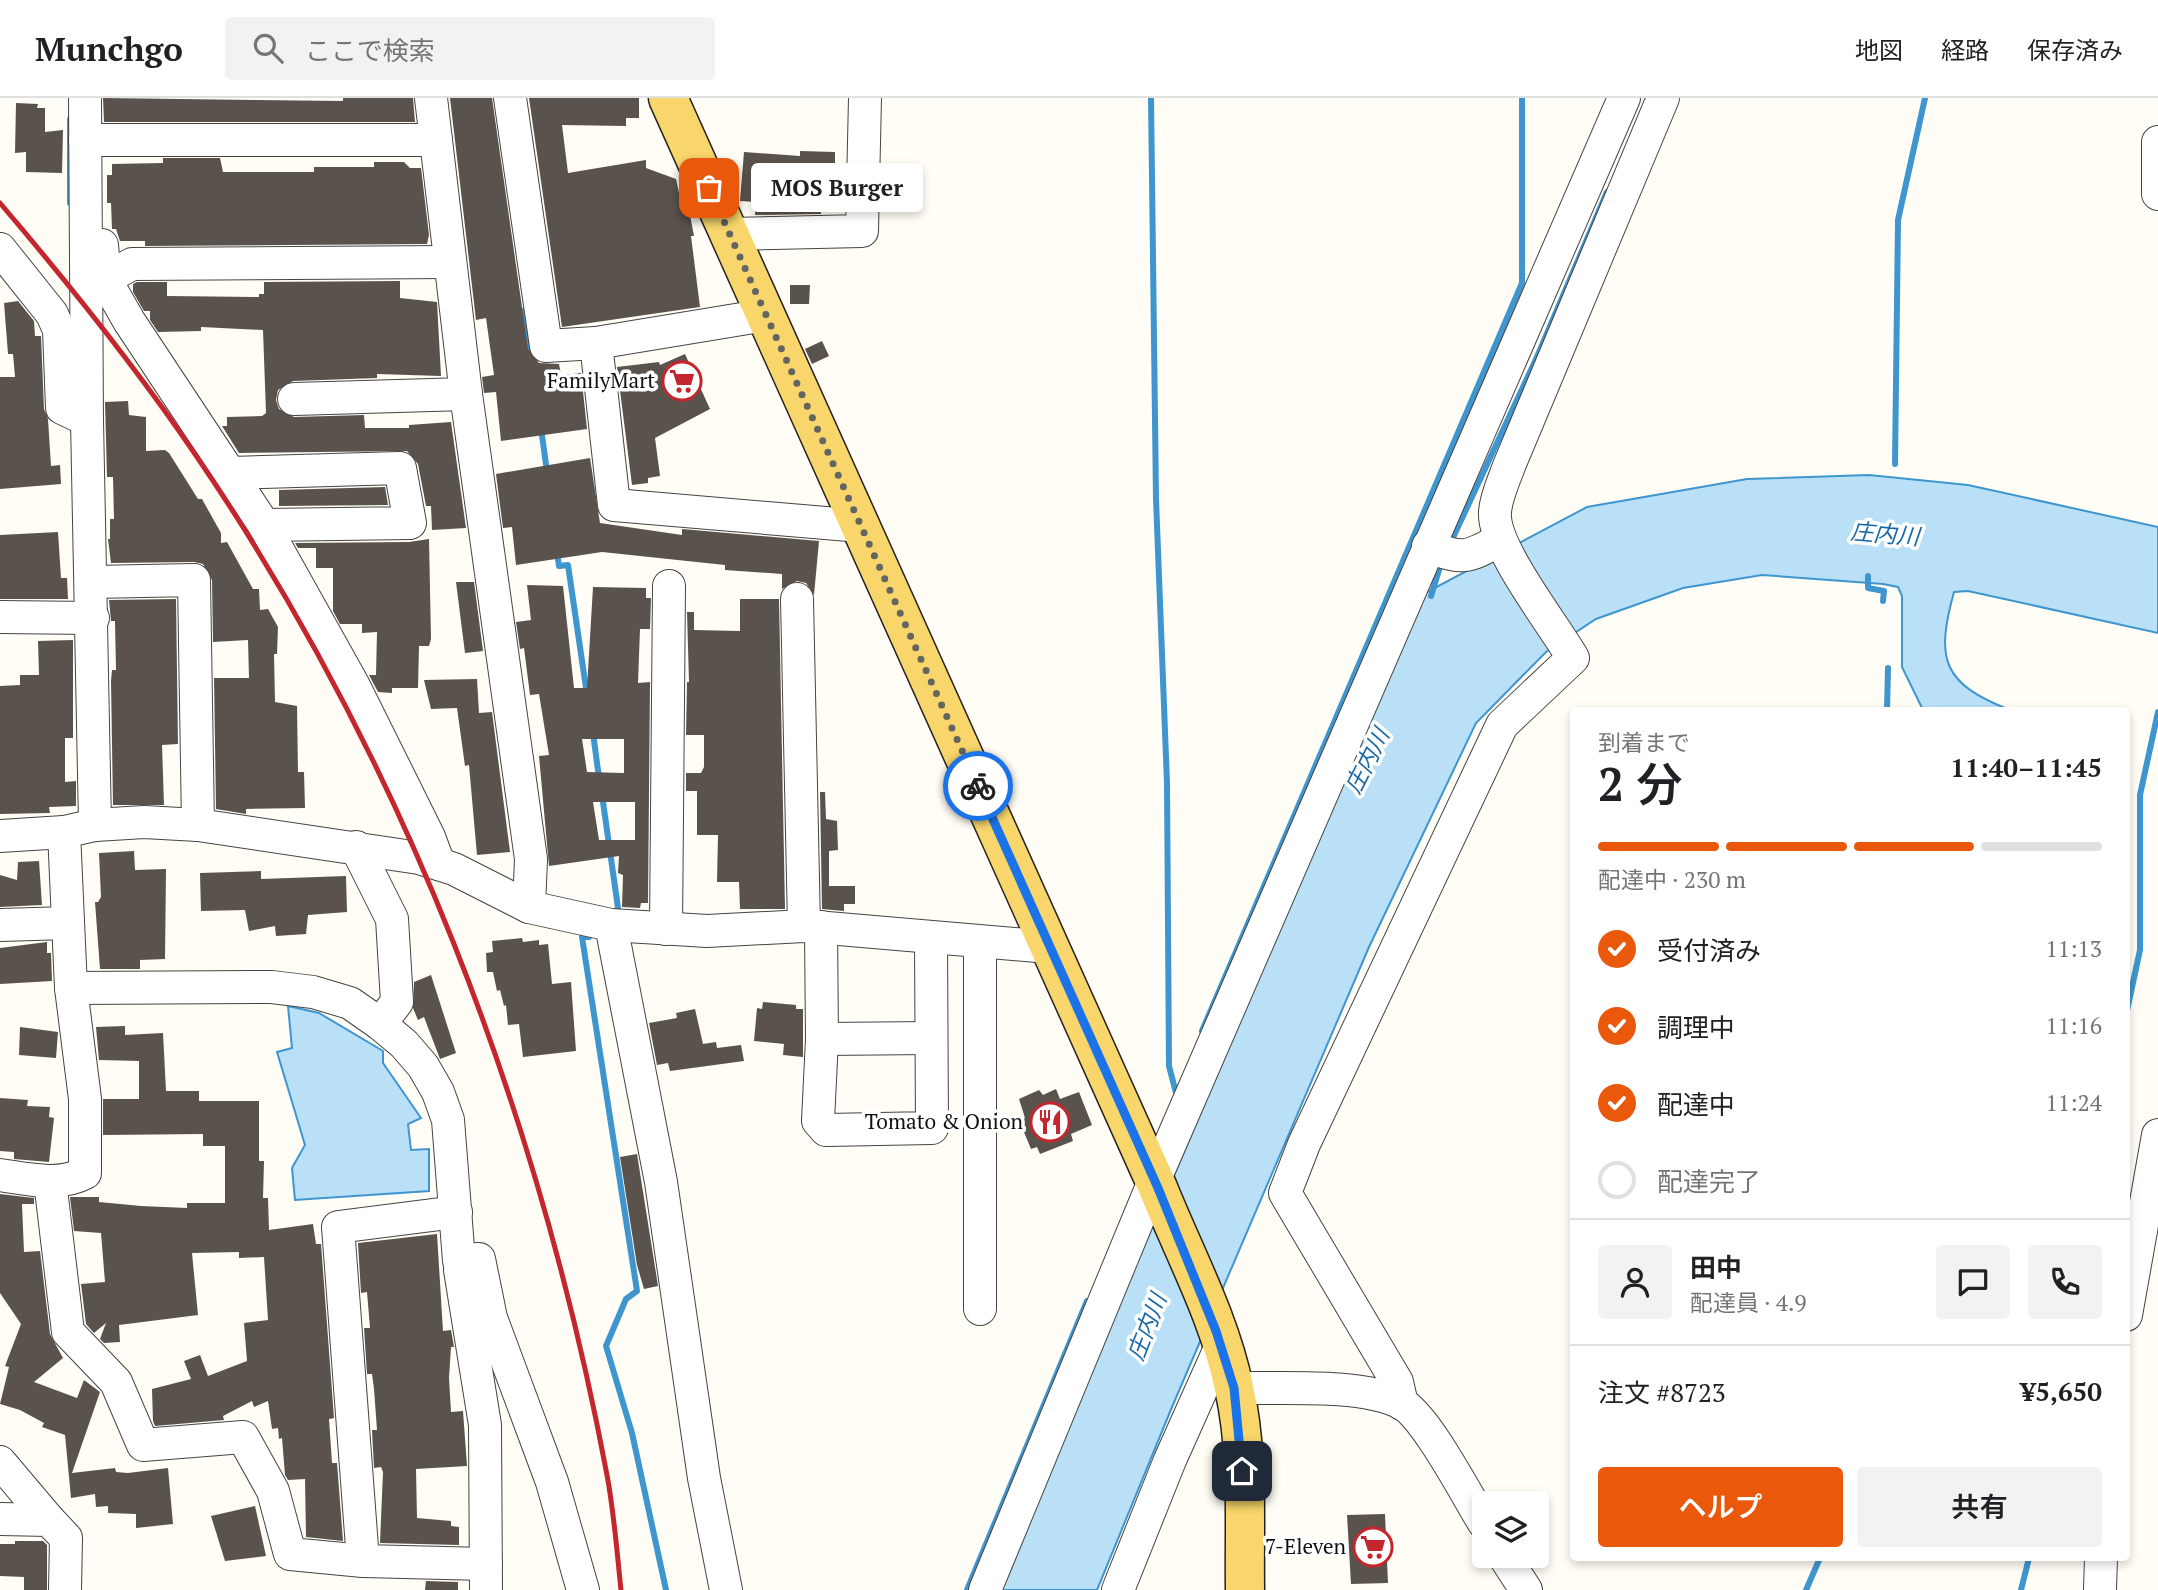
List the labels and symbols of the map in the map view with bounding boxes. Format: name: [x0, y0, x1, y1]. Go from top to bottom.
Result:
pin: [679, 158, 739, 218]
callout: MOS Burger: [751, 164, 922, 212]
supermarket icon: FamilyMart: [661, 360, 703, 402]
place label: FamilyMart: [547, 366, 655, 394]
water label: 庄内川: [1849, 515, 1924, 552]
water label: 庄内川: [1337, 720, 1397, 799]
courier: [943, 751, 1013, 821]
restaurant icon: Tomato & Onion: [1029, 1101, 1071, 1143]
place label: Tomato & Onion: [865, 1107, 1024, 1135]
water label: 庄内川: [1120, 1286, 1174, 1365]
pin: [1212, 1441, 1272, 1501]
supermarket icon: 7-Eleven: [1352, 1526, 1394, 1568]
place label: 7-Eleven: [1265, 1532, 1347, 1560]

